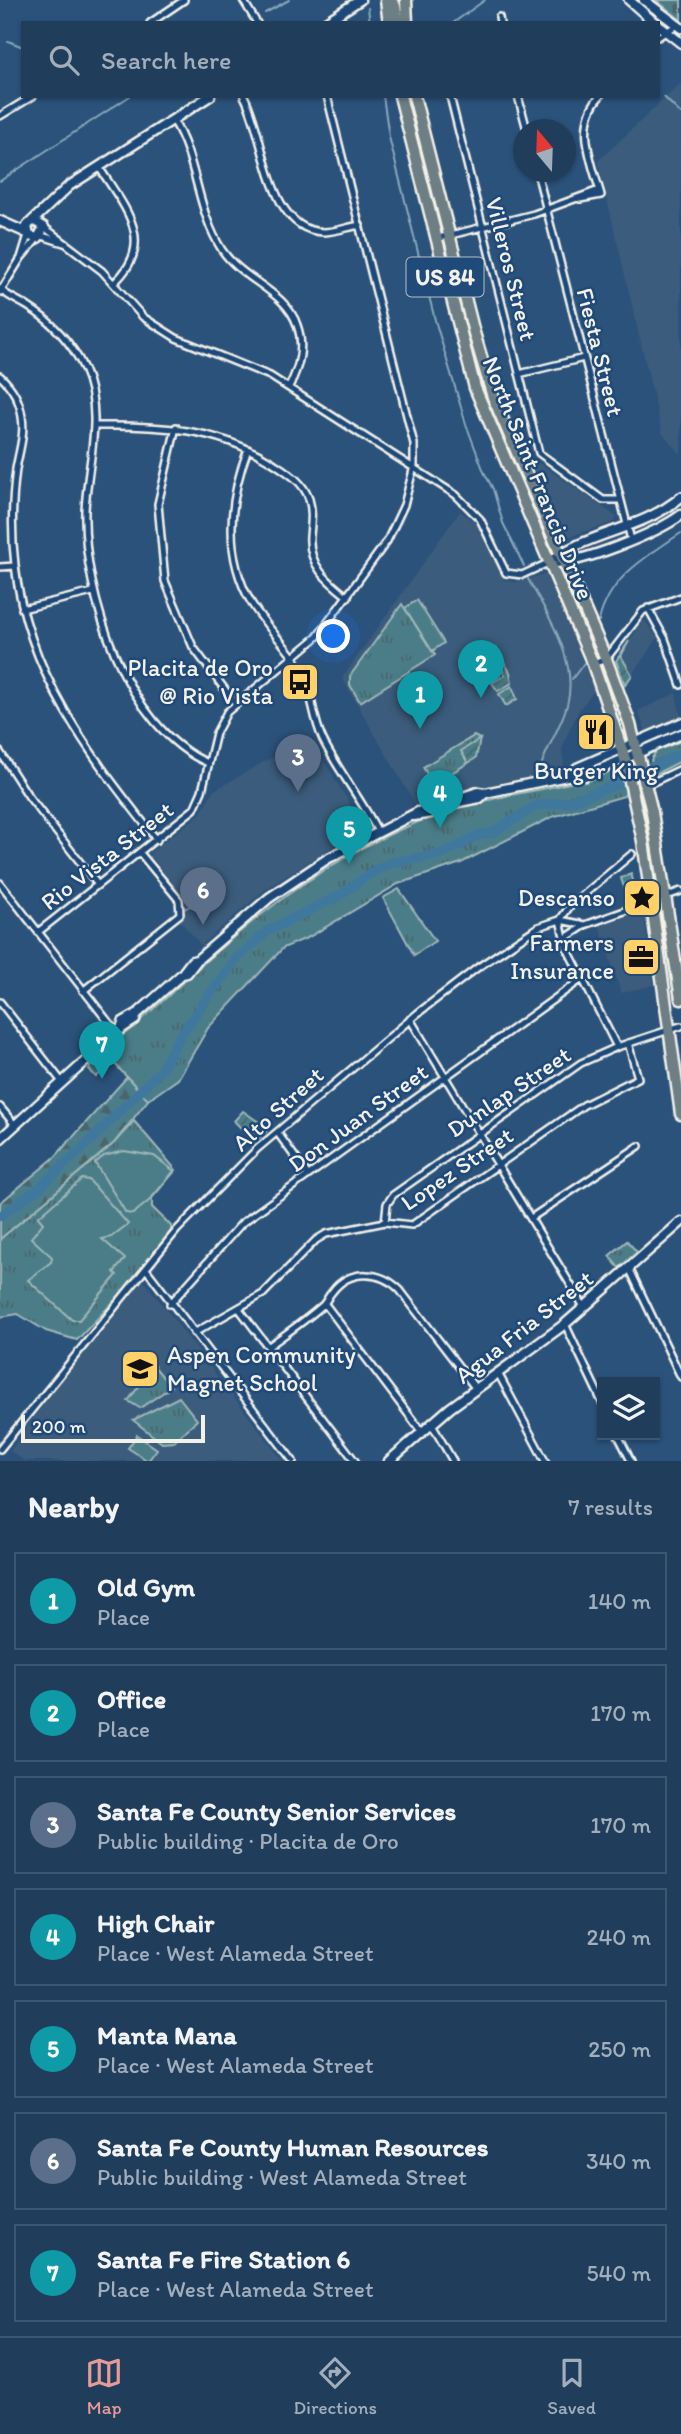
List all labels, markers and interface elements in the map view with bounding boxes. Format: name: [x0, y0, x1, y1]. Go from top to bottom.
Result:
search box: [21, 21, 660, 98]
icon: search: [45, 41, 83, 79]
text: Search here: [101, 44, 231, 76]
north arrow: [513, 119, 576, 182]
street label: Villeros Street: [480, 194, 543, 344]
road number: US 84: [406, 258, 484, 296]
street label: Fiesta Street: [571, 285, 630, 419]
street label: North Saint Francis Drive: [476, 352, 601, 604]
your location: [316, 619, 350, 653]
pin: 2: [458, 640, 504, 698]
place label: Placita de Oro @ Rio Vista: [127, 653, 273, 710]
bus stop icon: Placita de Oro @ Rio Vista: [279, 661, 321, 703]
pin: 1: [397, 671, 443, 729]
restaurant icon: Burger King: [575, 711, 617, 753]
pin: 3: [275, 734, 321, 792]
place label: Burger King: [534, 756, 659, 785]
pin: 4: [417, 770, 463, 828]
street label: Rio Vista Street: [35, 795, 179, 916]
pin: 5: [326, 806, 372, 864]
pin: 6: [180, 867, 226, 925]
place icon: Descanso: [621, 877, 663, 919]
place label: Descanso: [518, 883, 615, 912]
place label: Farmers Insurance: [510, 928, 614, 985]
office icon: Farmers Insurance: [620, 936, 662, 978]
pin: 7: [79, 1021, 125, 1079]
street label: Dunlap Street: [441, 1040, 576, 1144]
street label: Don Juan Street: [282, 1057, 433, 1178]
street label: Alto Street: [226, 1060, 329, 1157]
street label: Lopez Street: [395, 1121, 518, 1217]
street label: Agua Fria Street: [449, 1264, 599, 1390]
place label: Aspen Community Magnet School: [167, 1340, 356, 1397]
school or university icon: Aspen Community Magnet School: [119, 1348, 161, 1390]
map controls: [597, 1377, 660, 1440]
button: layers: [597, 1377, 660, 1440]
scale bar: [21, 1412, 205, 1444]
text: 200 m: [32, 1415, 86, 1438]
text: Nearby: [28, 1488, 119, 1525]
text: 7 results: [568, 1493, 653, 1521]
text: Old Gym: [97, 1571, 195, 1603]
text: 1: [48, 1587, 58, 1615]
text: 140 m: [588, 1587, 651, 1615]
text: Place: [97, 1603, 150, 1631]
text: Office: [97, 1683, 166, 1715]
text: 2: [47, 1699, 59, 1727]
text: 170 m: [590, 1699, 651, 1727]
text: Place: [97, 1715, 150, 1743]
text: Santa Fe County Senior Services: [97, 1795, 456, 1827]
text: 3: [47, 1811, 59, 1839]
text: 170 m: [590, 1811, 651, 1839]
text: Public building · Placita de Oro: [97, 1827, 399, 1855]
text: High Chair: [97, 1907, 214, 1939]
text: 4: [46, 1923, 60, 1951]
text: 240 m: [586, 1923, 651, 1951]
text: Place · West Alameda Street: [97, 1939, 374, 1967]
text: Manta Mana: [97, 2019, 237, 2051]
text: 5: [47, 2035, 59, 2063]
text: 250 m: [588, 2035, 651, 2063]
text: Place · West Alameda Street: [97, 2051, 374, 2079]
text: Santa Fe County Human Resources: [97, 2131, 488, 2163]
text: 6: [47, 2147, 59, 2175]
text: 340 m: [586, 2147, 651, 2175]
text: Public building · West Alameda Street: [97, 2163, 467, 2191]
text: Santa Fe Fire Station 6: [97, 2243, 350, 2275]
text: 7: [47, 2259, 59, 2287]
text: 540 m: [586, 2259, 651, 2287]
text: Place · West Alameda Street: [97, 2275, 374, 2303]
tab: Map: [85, 2354, 123, 2419]
tab: Directions: [293, 2354, 377, 2419]
tab: Saved: [547, 2354, 596, 2419]

